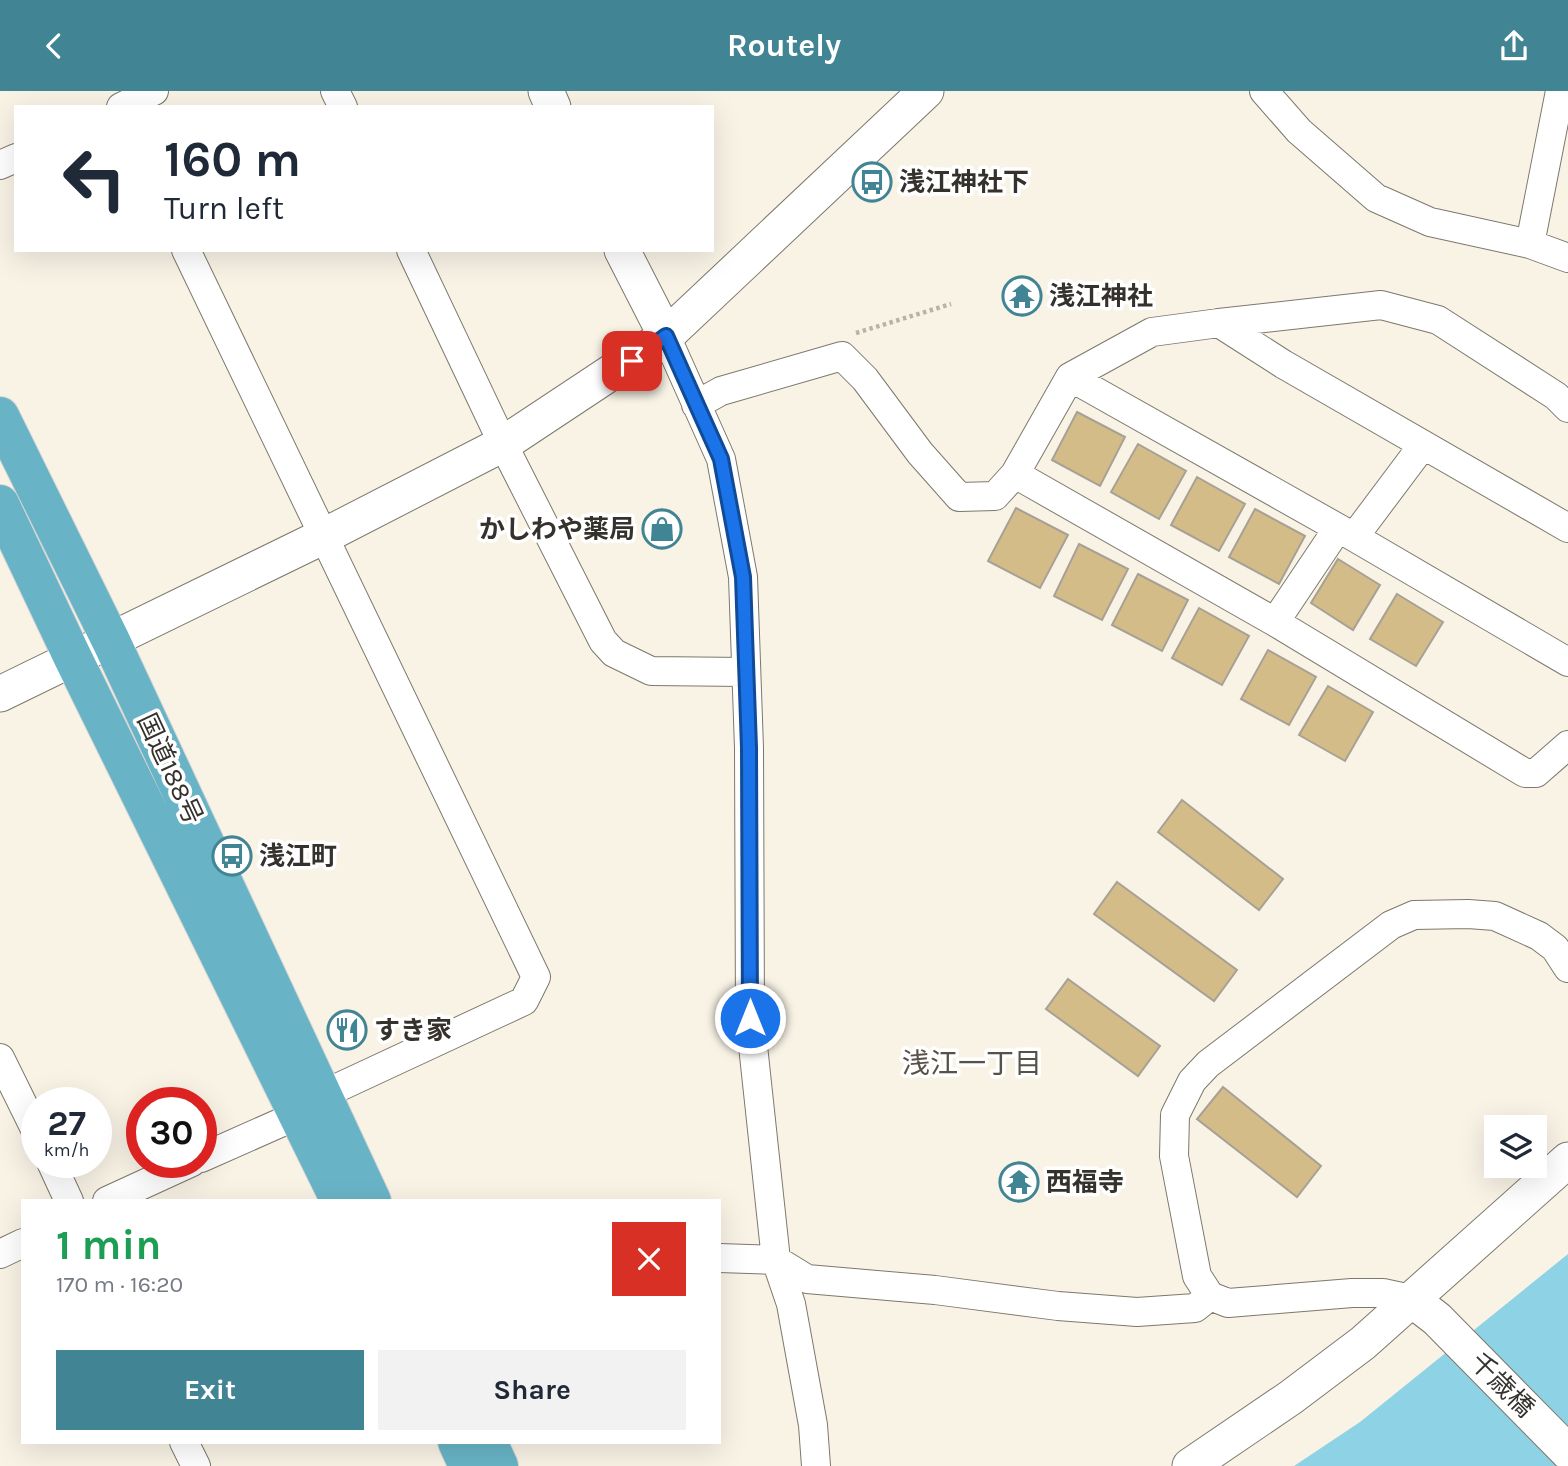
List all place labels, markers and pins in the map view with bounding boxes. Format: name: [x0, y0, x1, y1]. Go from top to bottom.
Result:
bus stop icon: 浅江神社下: [851, 161, 893, 203]
place label: 浅江神社下: [899, 167, 1029, 198]
temple icon: 浅江神社: [1001, 275, 1043, 317]
place label: 浅江神社: [1049, 281, 1153, 312]
pin: [602, 331, 662, 391]
shop icon: かしわや薬局: [641, 508, 683, 550]
place label: かしわや薬局: [479, 514, 635, 545]
bus stop icon: 浅江町: [211, 835, 253, 877]
place label: 浅江町: [259, 841, 337, 872]
restaurant icon: すき家: [326, 1009, 368, 1051]
place label: すき家: [374, 1015, 452, 1046]
temple icon: 西福寺: [998, 1161, 1040, 1203]
place label: 西福寺: [1046, 1167, 1124, 1198]

